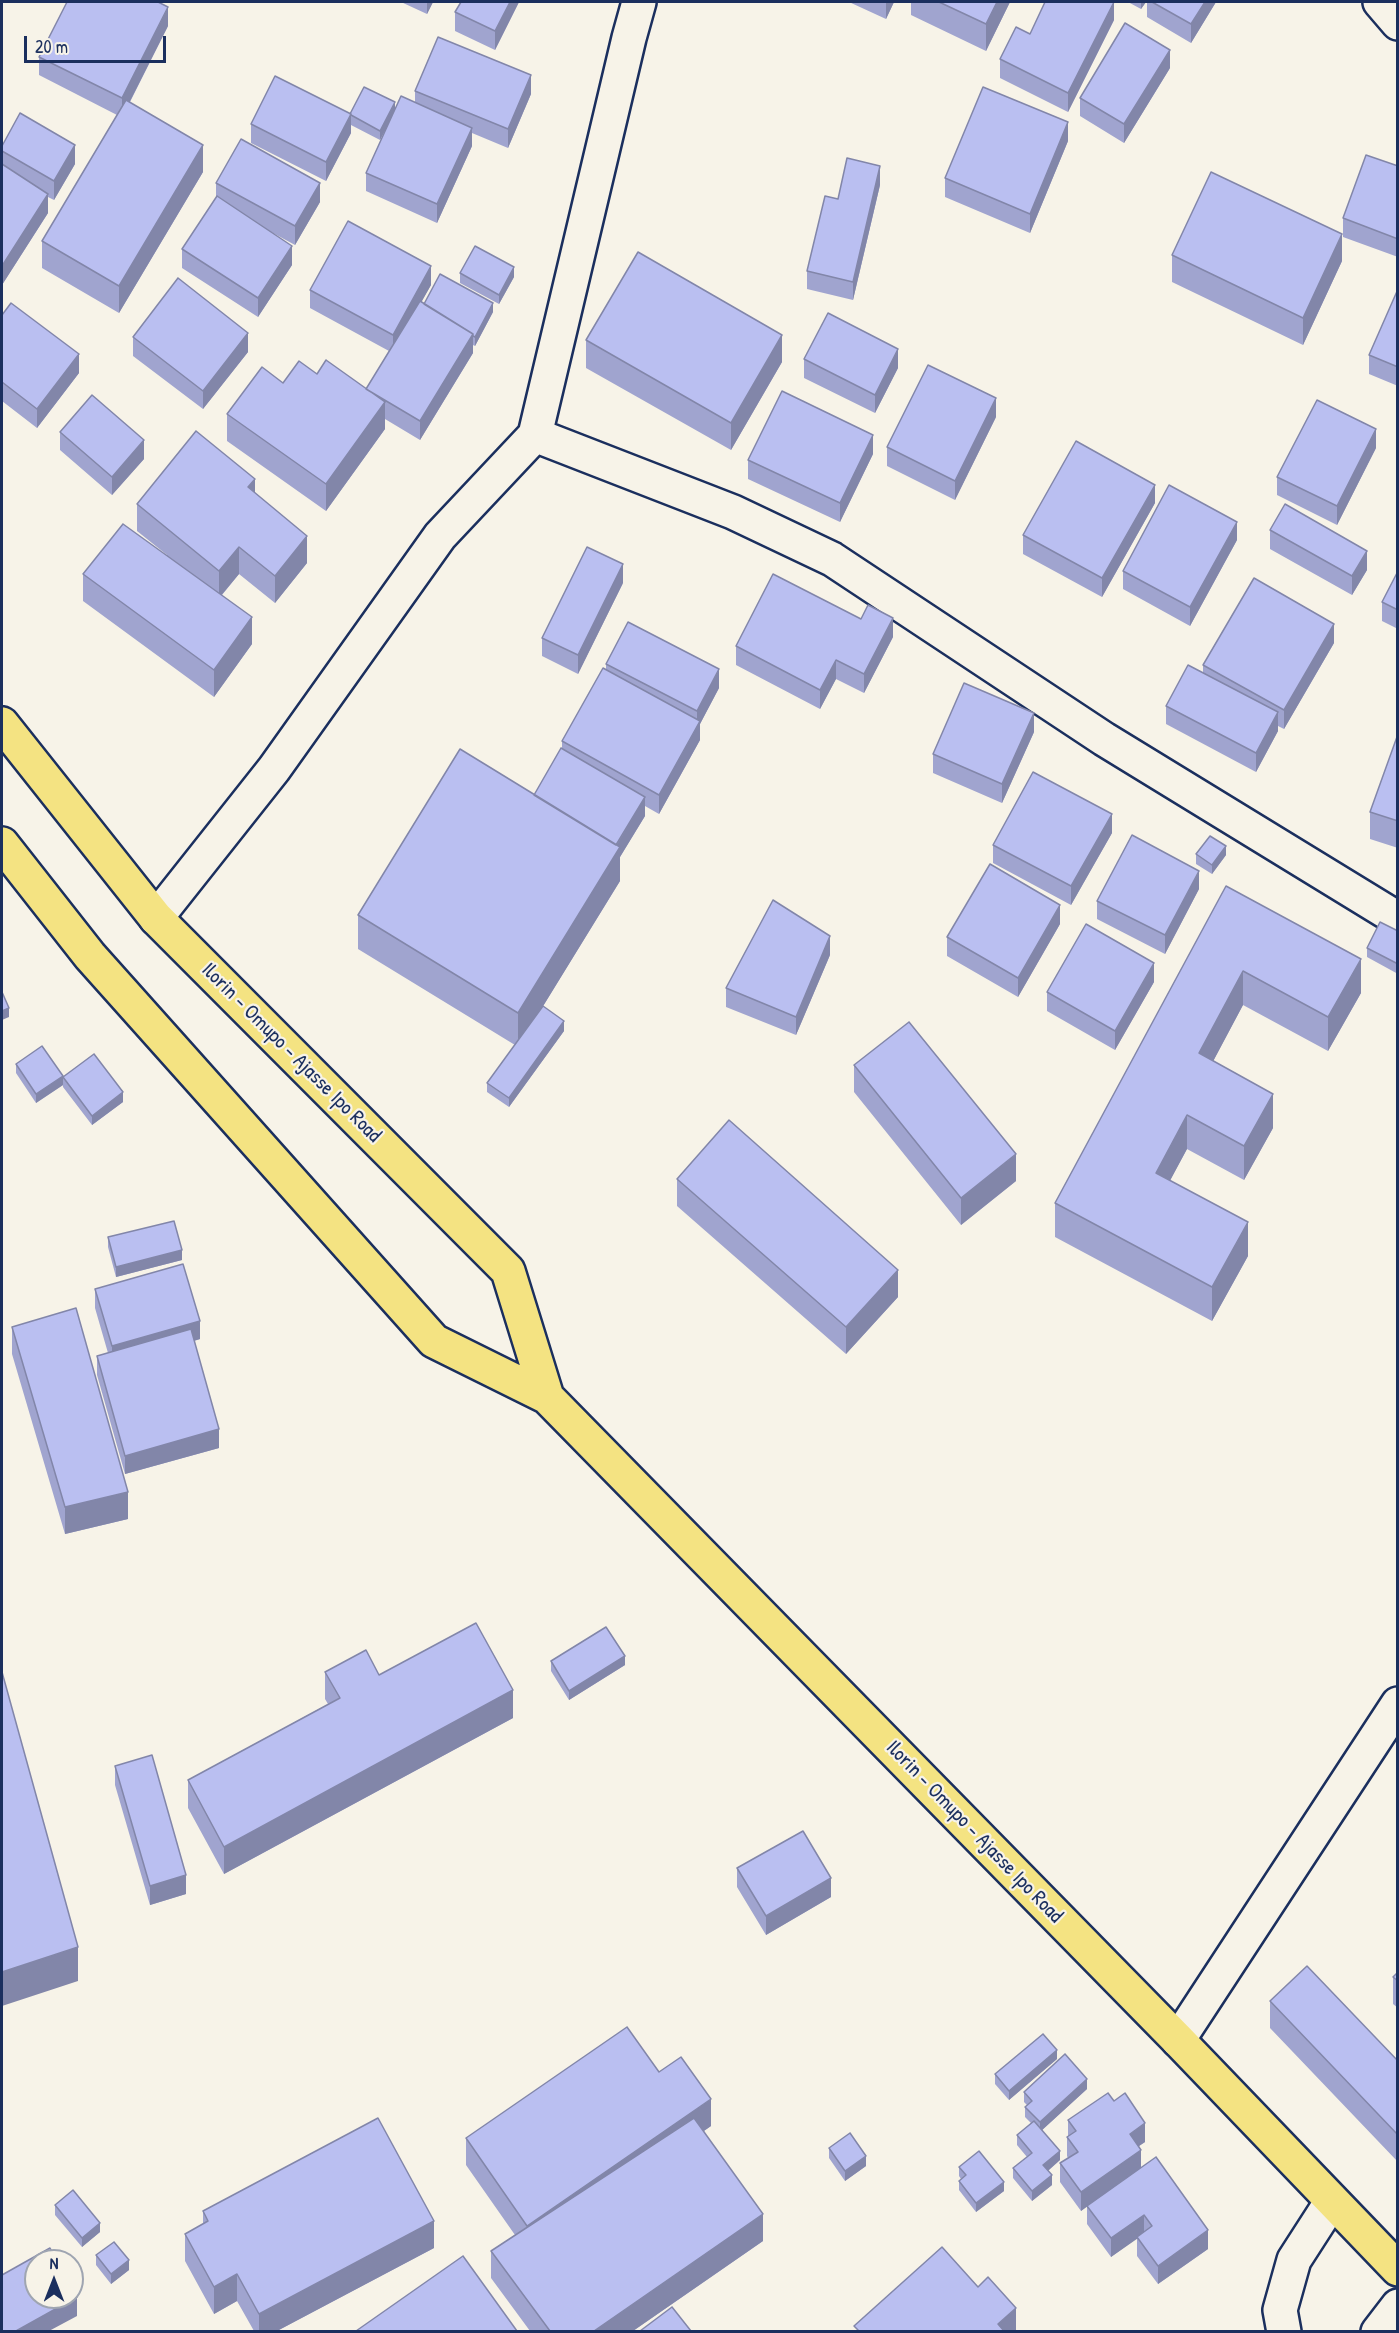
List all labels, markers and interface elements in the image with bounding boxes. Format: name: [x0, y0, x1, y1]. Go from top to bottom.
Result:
scale bar: [27, 24, 170, 62]
text: 20 m: [35, 34, 68, 59]
street label: Ilorin - Omupo - Ajasse Ipo Road: [196, 958, 386, 1148]
street label: Ilorin - Omupo - Ajasse Ipo Road: [880, 1736, 1068, 1928]
north arrow: [24, 2249, 84, 2309]
text: N: [50, 2252, 58, 2274]

